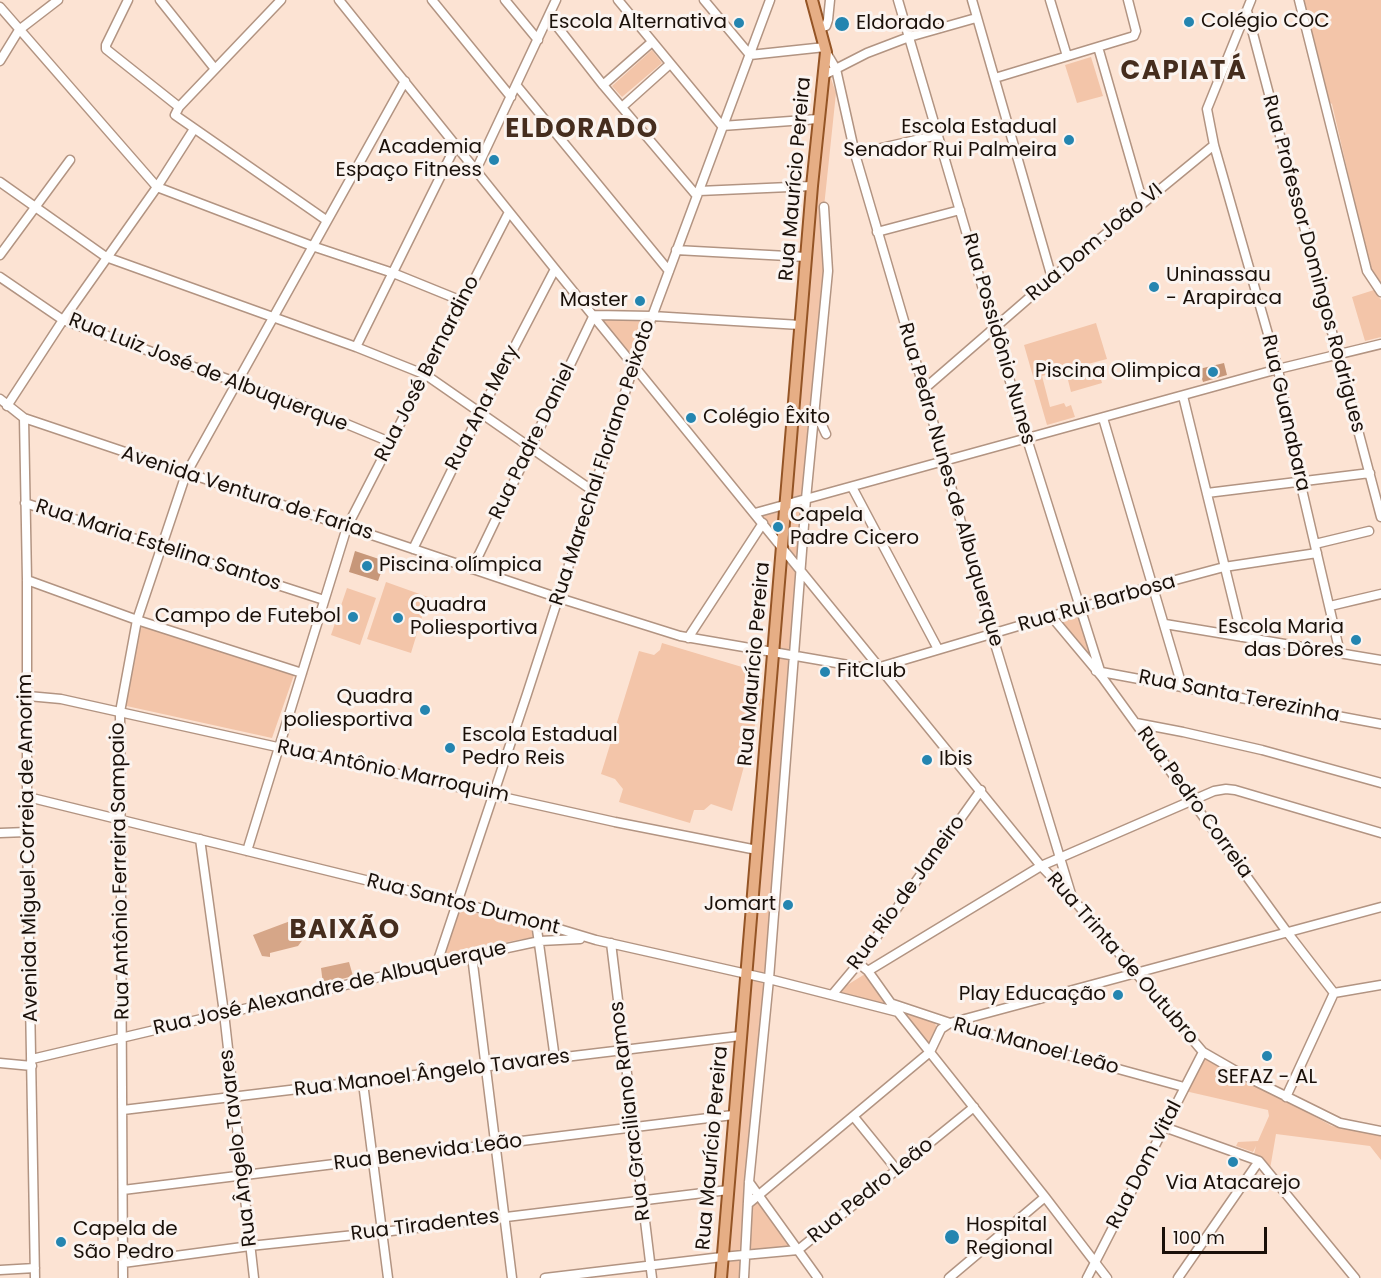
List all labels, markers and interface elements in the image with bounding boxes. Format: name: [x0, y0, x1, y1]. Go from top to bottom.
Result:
place label: Colégio COC: [1201, 10, 1330, 34]
place label: Escola Alternativa: [549, 11, 727, 35]
place label: Eldorado: [856, 12, 945, 36]
marker: Eldorado: [833, 15, 851, 33]
marker: Colégio COC: [1182, 15, 1196, 29]
marker: Escola Alternativa: [732, 16, 746, 30]
district label: CAPIATÁ: [1120, 56, 1248, 88]
street label: Rua Maurício Pereira: [775, 76, 817, 282]
street label: Rua Professor Domingos Rodrigues: [1256, 93, 1370, 435]
district label: ELDORADO: [505, 114, 659, 146]
place label: Escola Estadual Senador Rui Palmeira: [843, 116, 1057, 163]
marker: Escola Estadual Senador Rui Palmeira: [1062, 133, 1076, 147]
place label: Academia Espaço Fitness: [336, 136, 482, 183]
marker: Academia Espaço Fitness: [487, 153, 501, 167]
street label: Rua Dom João VI: [1022, 179, 1168, 307]
street label: Rua Possidônio Nunes: [956, 231, 1040, 447]
place label: Uninassau - Arapiraca: [1166, 264, 1282, 311]
street label: Rua José Bernardino: [371, 272, 485, 466]
marker: Uninassau - Arapiraca: [1147, 280, 1161, 294]
place label: Master: [560, 289, 628, 313]
marker: Master: [633, 294, 647, 308]
street label: Rua Luiz José de Albuquerque: [65, 309, 351, 437]
street label: Rua Marechal Floriano Peixoto: [545, 317, 661, 609]
street label: Rua Pedro Nunes de Albuquerque: [892, 320, 1008, 650]
street label: Rua Guanabara: [1255, 332, 1315, 494]
street label: Rua Ana Mery: [441, 341, 525, 475]
street label: Rua Padre Daniel: [485, 360, 581, 524]
place label: Piscina Olimpica: [1035, 360, 1201, 384]
marker: Piscina Olimpica: [1206, 365, 1220, 379]
place label: Colégio Êxito: [703, 406, 830, 430]
marker: Colégio Êxito: [684, 411, 698, 425]
street label: Avenida Ventura de Farias: [118, 442, 376, 546]
street label: Rua Maria Estelina Santos: [32, 495, 284, 597]
place label: Capela Padre Cicero: [790, 504, 919, 551]
marker: Capela Padre Cicero: [771, 520, 785, 534]
place label: Piscina olímpica: [379, 554, 542, 578]
marker: Piscina olímpica: [360, 559, 374, 573]
street label: Rua Maurício Pereira: [734, 561, 776, 767]
street label: Rua Rui Barbosa: [1016, 570, 1178, 638]
place label: Quadra Poliesportiva: [410, 594, 538, 641]
place label: Campo de Futebol: [155, 605, 341, 629]
marker: Campo de Futebol: [346, 610, 360, 624]
marker: Quadra Poliesportiva: [391, 611, 405, 625]
place label: Escola Maria das Dôres: [1218, 616, 1344, 663]
marker: Escola Maria das Dôres: [1349, 633, 1363, 647]
place label: FitClub: [837, 660, 906, 684]
marker: FitClub: [818, 665, 832, 679]
street label: Rua Santa Terezinha: [1136, 666, 1342, 728]
street label: Avenida Miguel Correia de Amorim: [14, 673, 44, 1023]
place label: Quadra poliesportiva: [283, 686, 413, 733]
marker: Quadra poliesportiva: [418, 703, 432, 717]
street label: Rua Antônio Ferreira Sampaio: [106, 722, 136, 1020]
street label: Rua Pedro Correia: [1131, 723, 1257, 883]
place label: Escola Estadual Pedro Reis: [462, 724, 618, 771]
street label: Rua Antônio Marroquim: [275, 736, 511, 808]
marker: Escola Estadual Pedro Reis: [443, 741, 457, 755]
place label: Ibis: [939, 748, 973, 772]
marker: Ibis: [920, 753, 934, 767]
street label: Rua Rio de Janeiro: [843, 811, 971, 975]
street label: Rua Trinta de Outubro: [1041, 868, 1203, 1050]
street label: Rua Santos Dumont: [364, 869, 562, 941]
place label: Jomart: [704, 893, 776, 917]
marker: Jomart: [781, 898, 795, 912]
district label: BAIXÃO: [289, 915, 401, 947]
street label: Rua José Alexandre de Albuquerque: [151, 937, 509, 1041]
place label: Play Educação: [959, 983, 1106, 1007]
marker: Play Educação: [1111, 988, 1125, 1002]
street label: Rua Graciliano Ramos: [606, 1000, 656, 1222]
street label: Rua Manoel Leão: [951, 1013, 1121, 1081]
street label: Rua Manoel Ângelo Tavares: [293, 1045, 571, 1103]
street label: Rua Maurício Pereira: [692, 1045, 734, 1251]
street label: Rua Ângelo Tavares: [215, 1048, 263, 1248]
marker: SEFAZ - AL: [1260, 1049, 1274, 1063]
place label: SEFAZ - AL: [1217, 1066, 1317, 1090]
street label: Rua Dom Vital: [1102, 1097, 1188, 1233]
street label: Rua Benevida Leão: [332, 1130, 524, 1176]
street label: Rua Pedro Leão: [803, 1133, 939, 1249]
marker: Via Atacarejo: [1226, 1155, 1240, 1169]
place label: Via Atacarejo: [1166, 1172, 1300, 1196]
street label: Rua Tiradentes: [349, 1205, 501, 1247]
place label: Hospital Regional: [966, 1214, 1053, 1261]
scale bar: [1165, 1215, 1270, 1253]
place label: Capela de São Pedro: [73, 1218, 178, 1265]
text: 100 m: [1173, 1225, 1225, 1250]
marker: Hospital Regional: [943, 1228, 961, 1246]
marker: Capela de São Pedro: [54, 1235, 68, 1249]

